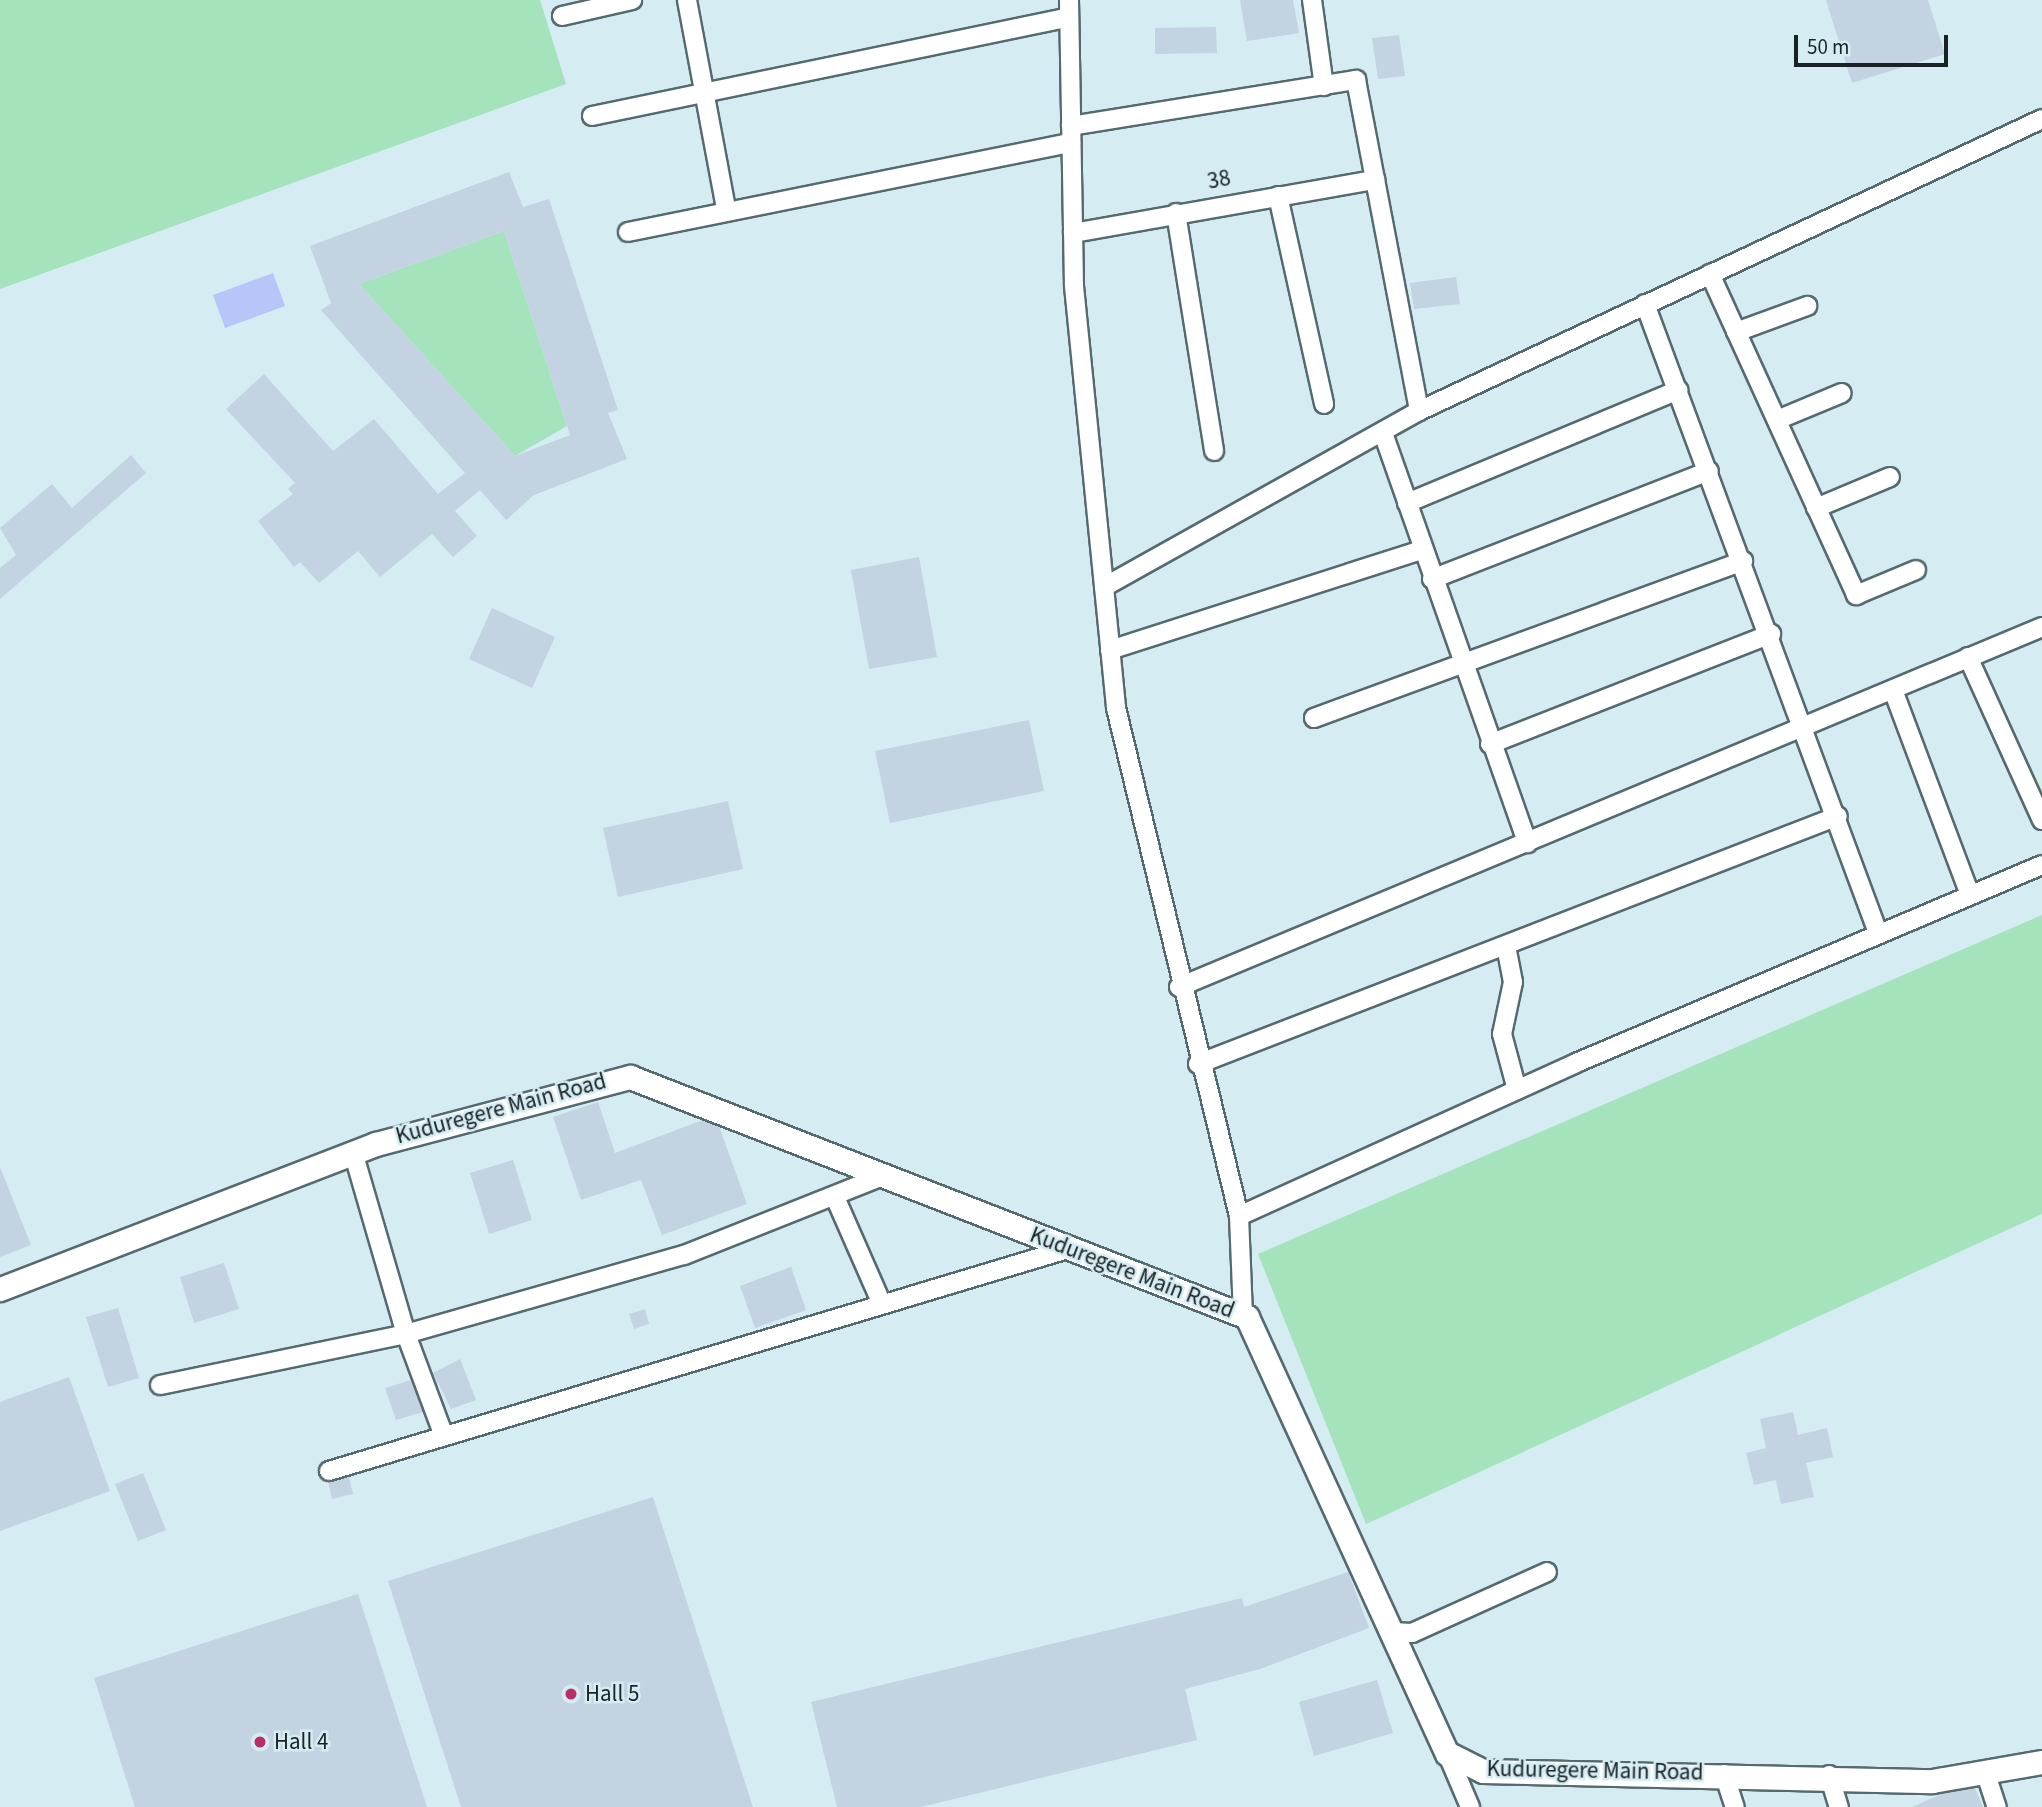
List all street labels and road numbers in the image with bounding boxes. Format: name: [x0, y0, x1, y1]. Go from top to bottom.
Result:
street label: 38: [1205, 164, 1233, 196]
street label: Kuduregere Main Road: [393, 1068, 609, 1150]
street label: Kuduregere Main Road: [1026, 1221, 1238, 1325]
street label: Kuduregere Main Road: [1486, 1755, 1704, 1787]

